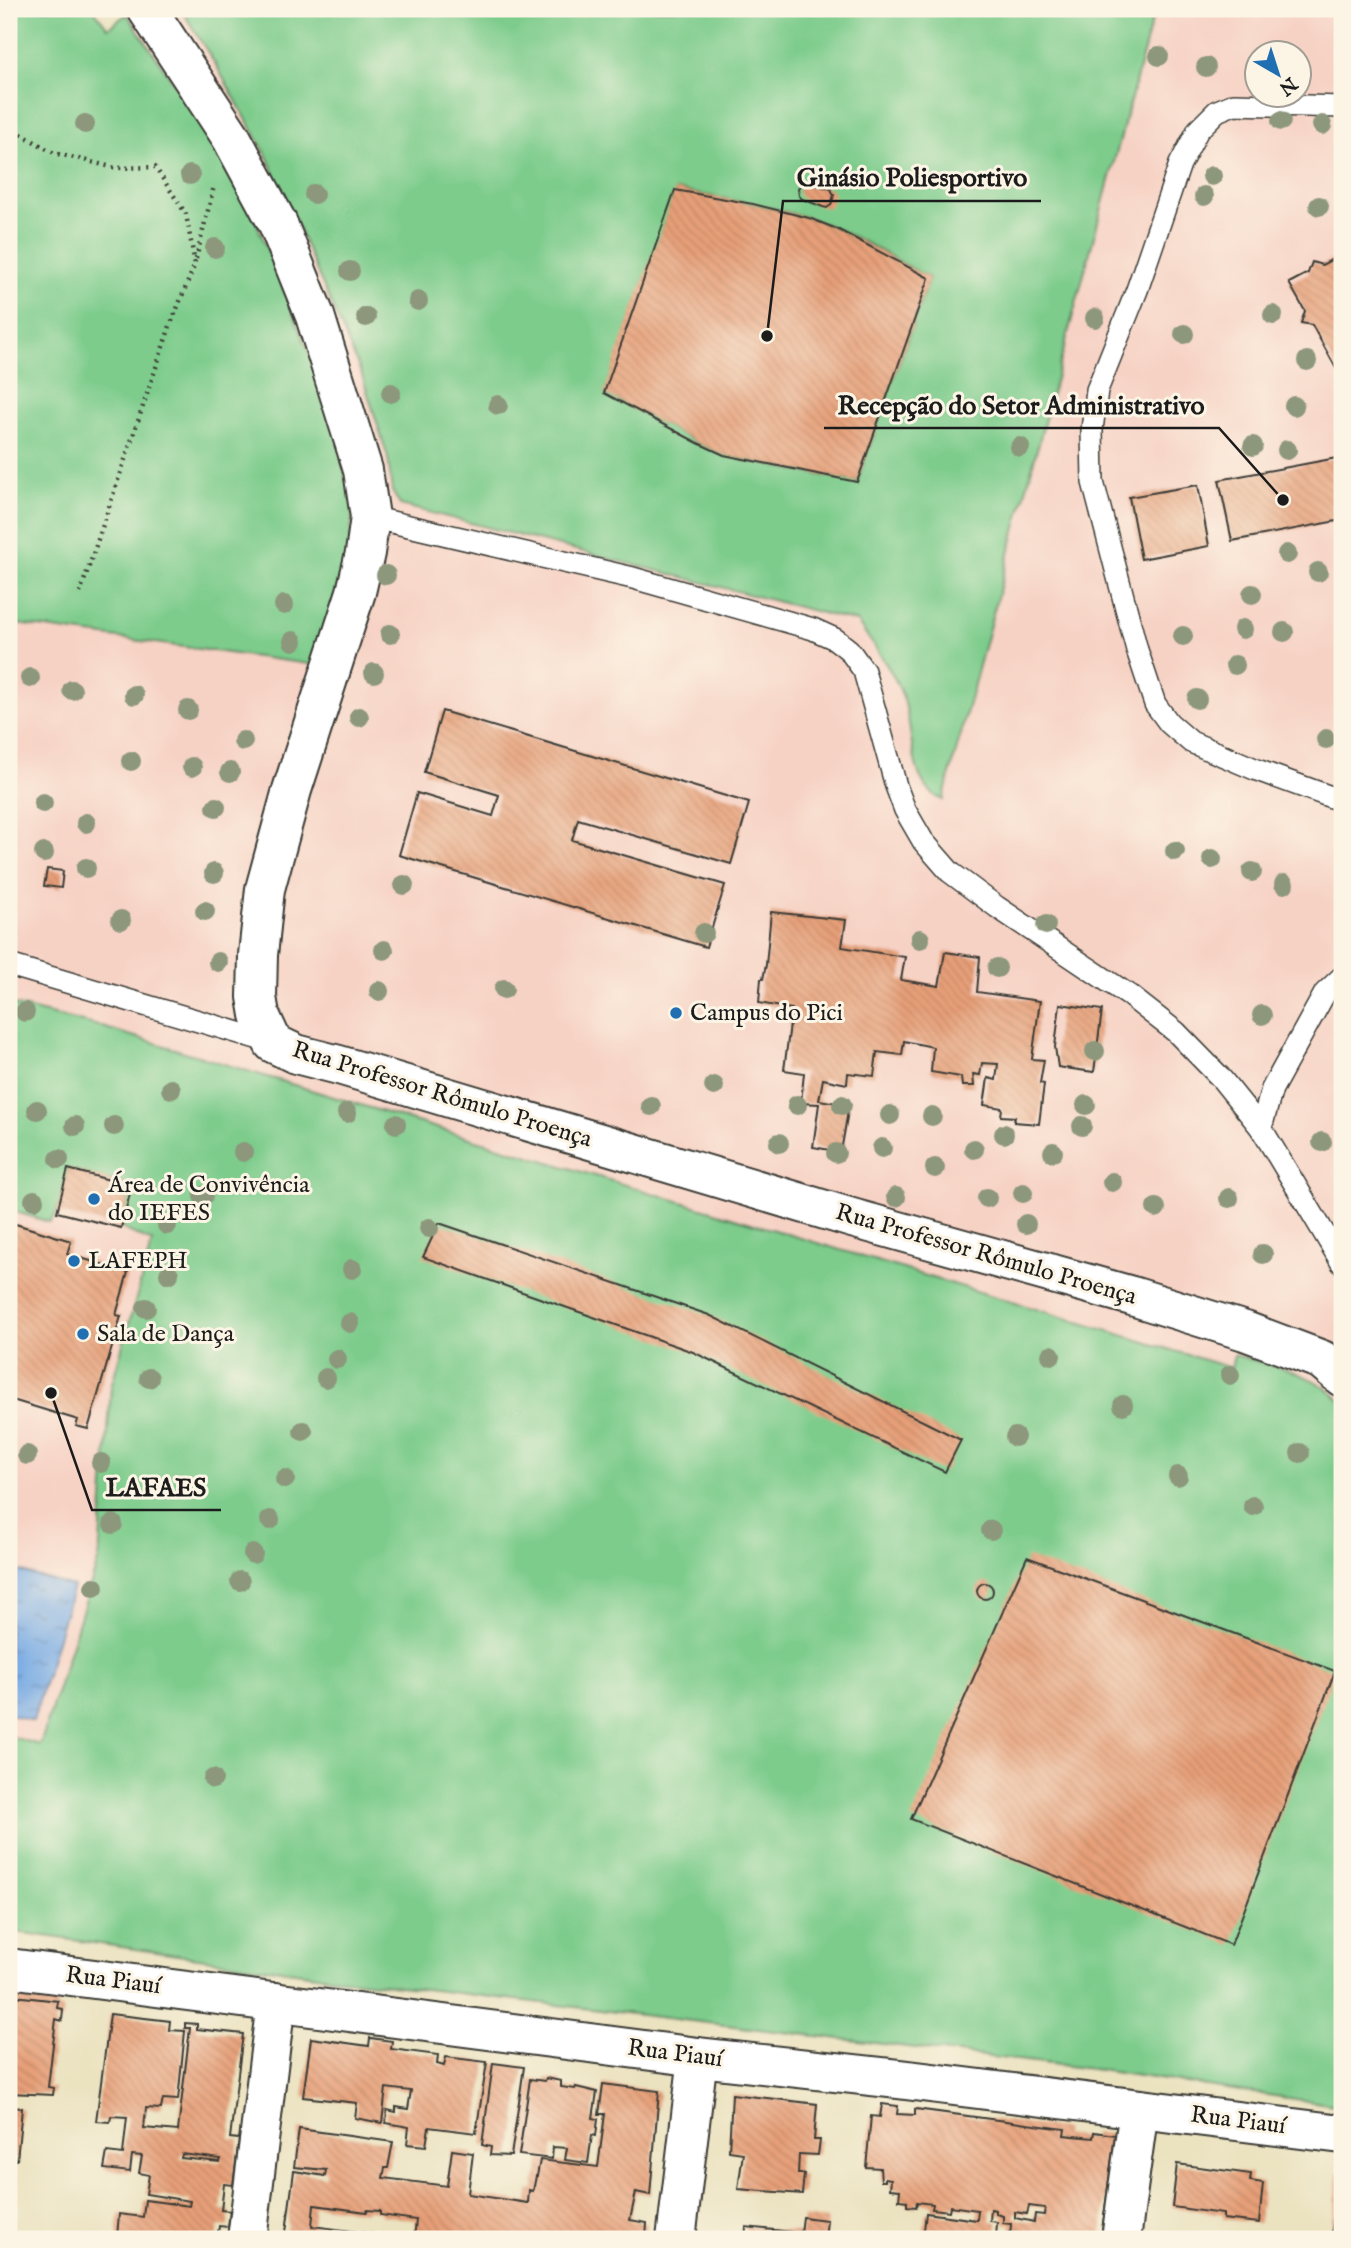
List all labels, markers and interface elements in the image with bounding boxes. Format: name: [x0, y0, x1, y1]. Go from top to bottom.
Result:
north arrow: [1242, 38, 1312, 108]
text: N: [1273, 71, 1302, 101]
callout: Ginásio Poliesportivo: [783, 154, 1041, 201]
text: Ginásio Poliesportivo: [797, 162, 1027, 195]
callout: Recepção do Setor Administrativo: [824, 381, 1219, 428]
text: Recepção do Setor Administrativo: [838, 390, 1204, 423]
place label: Campus do Pici: [690, 998, 843, 1029]
marker: Campus do Pici: [668, 1005, 684, 1021]
street label: Rua Professor Rômulo Proença: [288, 1035, 596, 1156]
place label: Área de Convivência do IEFES: [107, 1170, 310, 1229]
marker: Área de Convivência do IEFES: [86, 1191, 102, 1207]
street label: Rua Professor Rômulo Proença: [832, 1197, 1141, 1313]
place label: LAFEPH: [88, 1246, 188, 1277]
marker: LAFEPH: [66, 1253, 82, 1269]
place label: Sala de Dança: [97, 1319, 235, 1350]
marker: Sala de Dança: [75, 1326, 91, 1342]
callout: LAFAES: [92, 1463, 221, 1510]
text: LAFAES: [106, 1472, 206, 1505]
street label: Rua Piauí: [64, 1960, 164, 2002]
street label: Rua Piauí: [626, 2033, 726, 2075]
street label: Rua Piauí: [1189, 2100, 1289, 2142]

